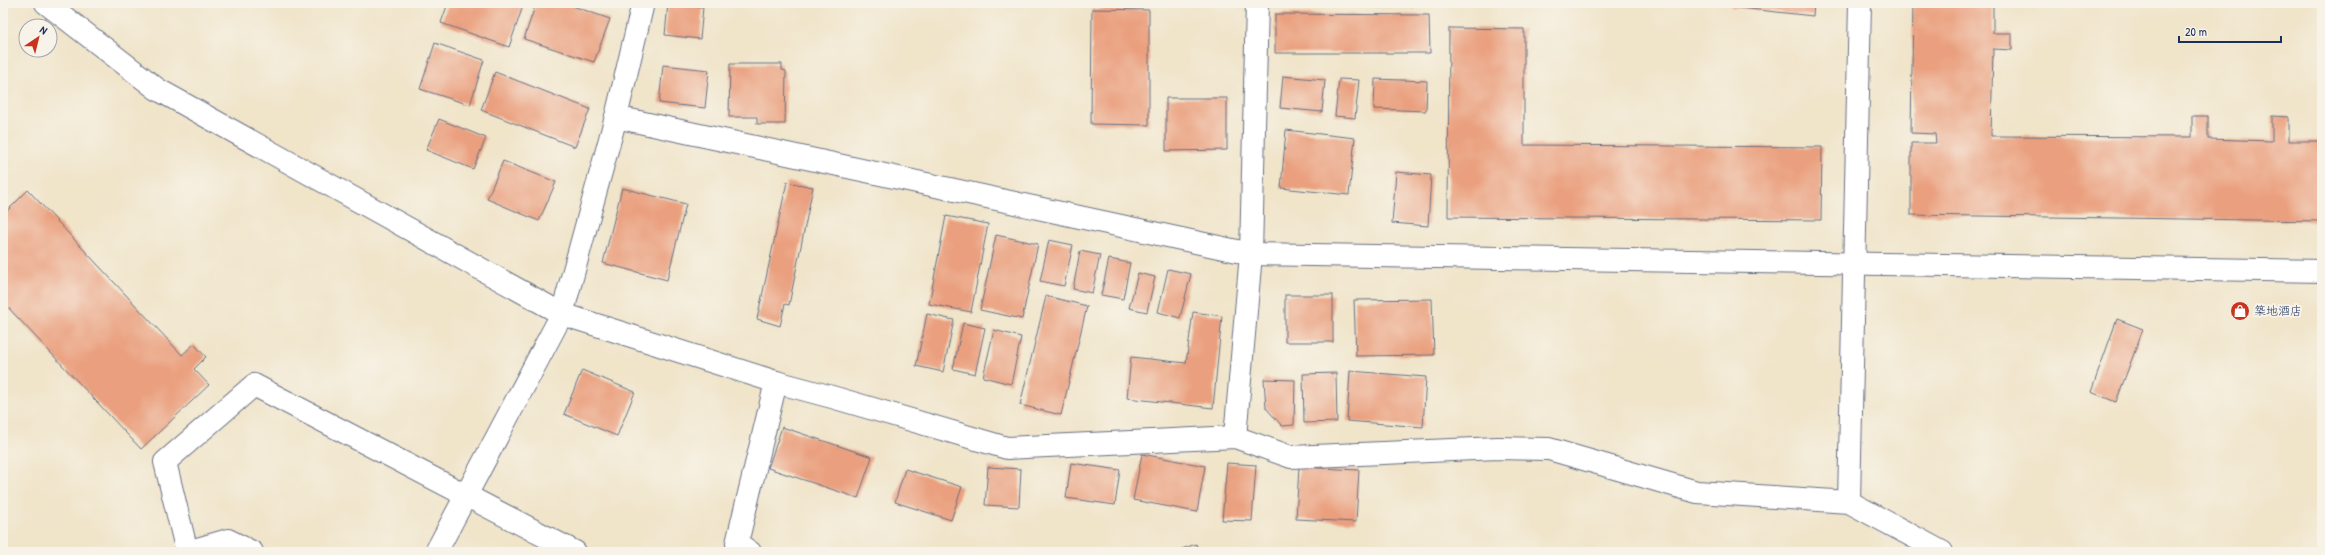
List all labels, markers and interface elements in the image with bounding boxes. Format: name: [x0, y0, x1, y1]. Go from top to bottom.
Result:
north arrow: [18, 18, 58, 58]
scale bar: [2179, 18, 2281, 44]
text: N: [37, 22, 50, 37]
text: 20 m: [2185, 23, 2207, 40]
shop icon: 築地酒店: [2229, 300, 2251, 322]
place label: 築地酒店: [2254, 302, 2302, 319]

